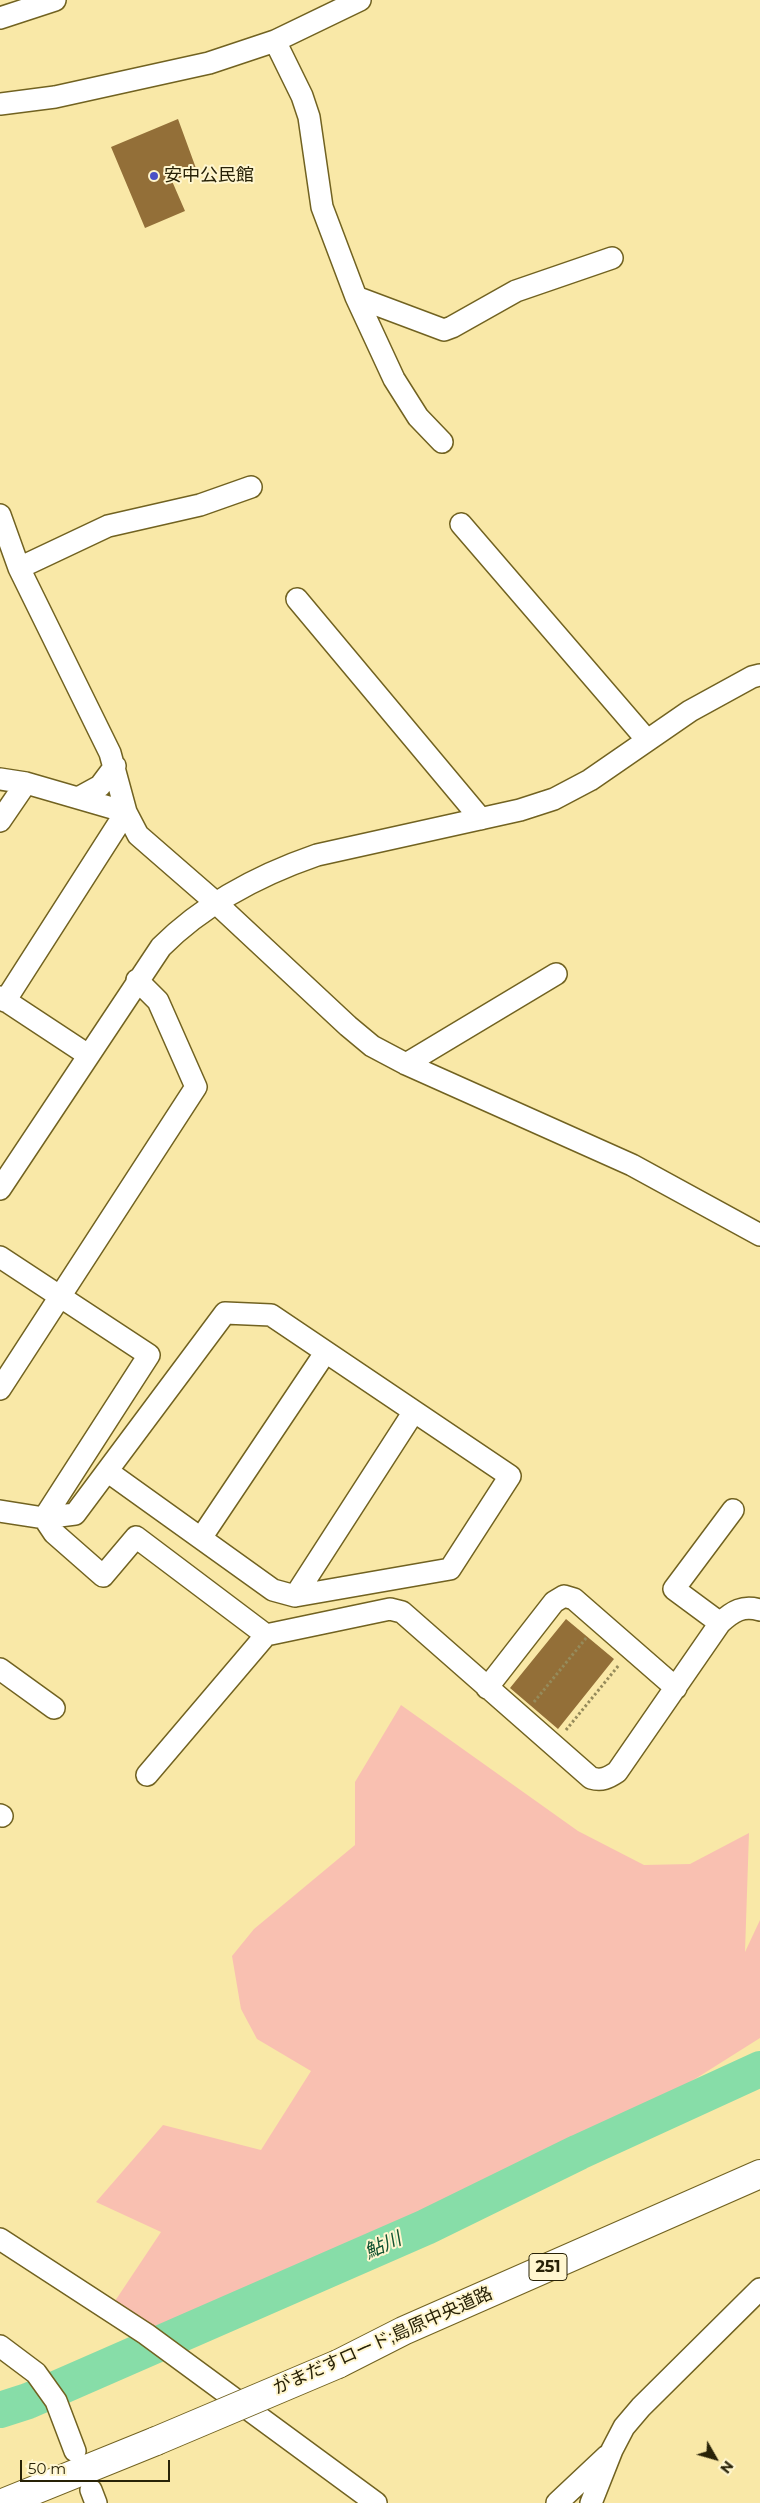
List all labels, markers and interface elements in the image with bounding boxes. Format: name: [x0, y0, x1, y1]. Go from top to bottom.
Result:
place label: 安中公民館: [164, 165, 254, 187]
marker: 安中公民館: [148, 170, 160, 182]
water label: 鮎川: [361, 2228, 405, 2264]
road number: 251: [529, 2254, 567, 2280]
street label: がまだすロード;島原中央道路: [270, 2283, 496, 2399]
north arrow: [690, 2433, 740, 2483]
scale bar: [22, 2450, 172, 2482]
text: N: [716, 2457, 737, 2477]
text: 50 m: [28, 2459, 66, 2478]

